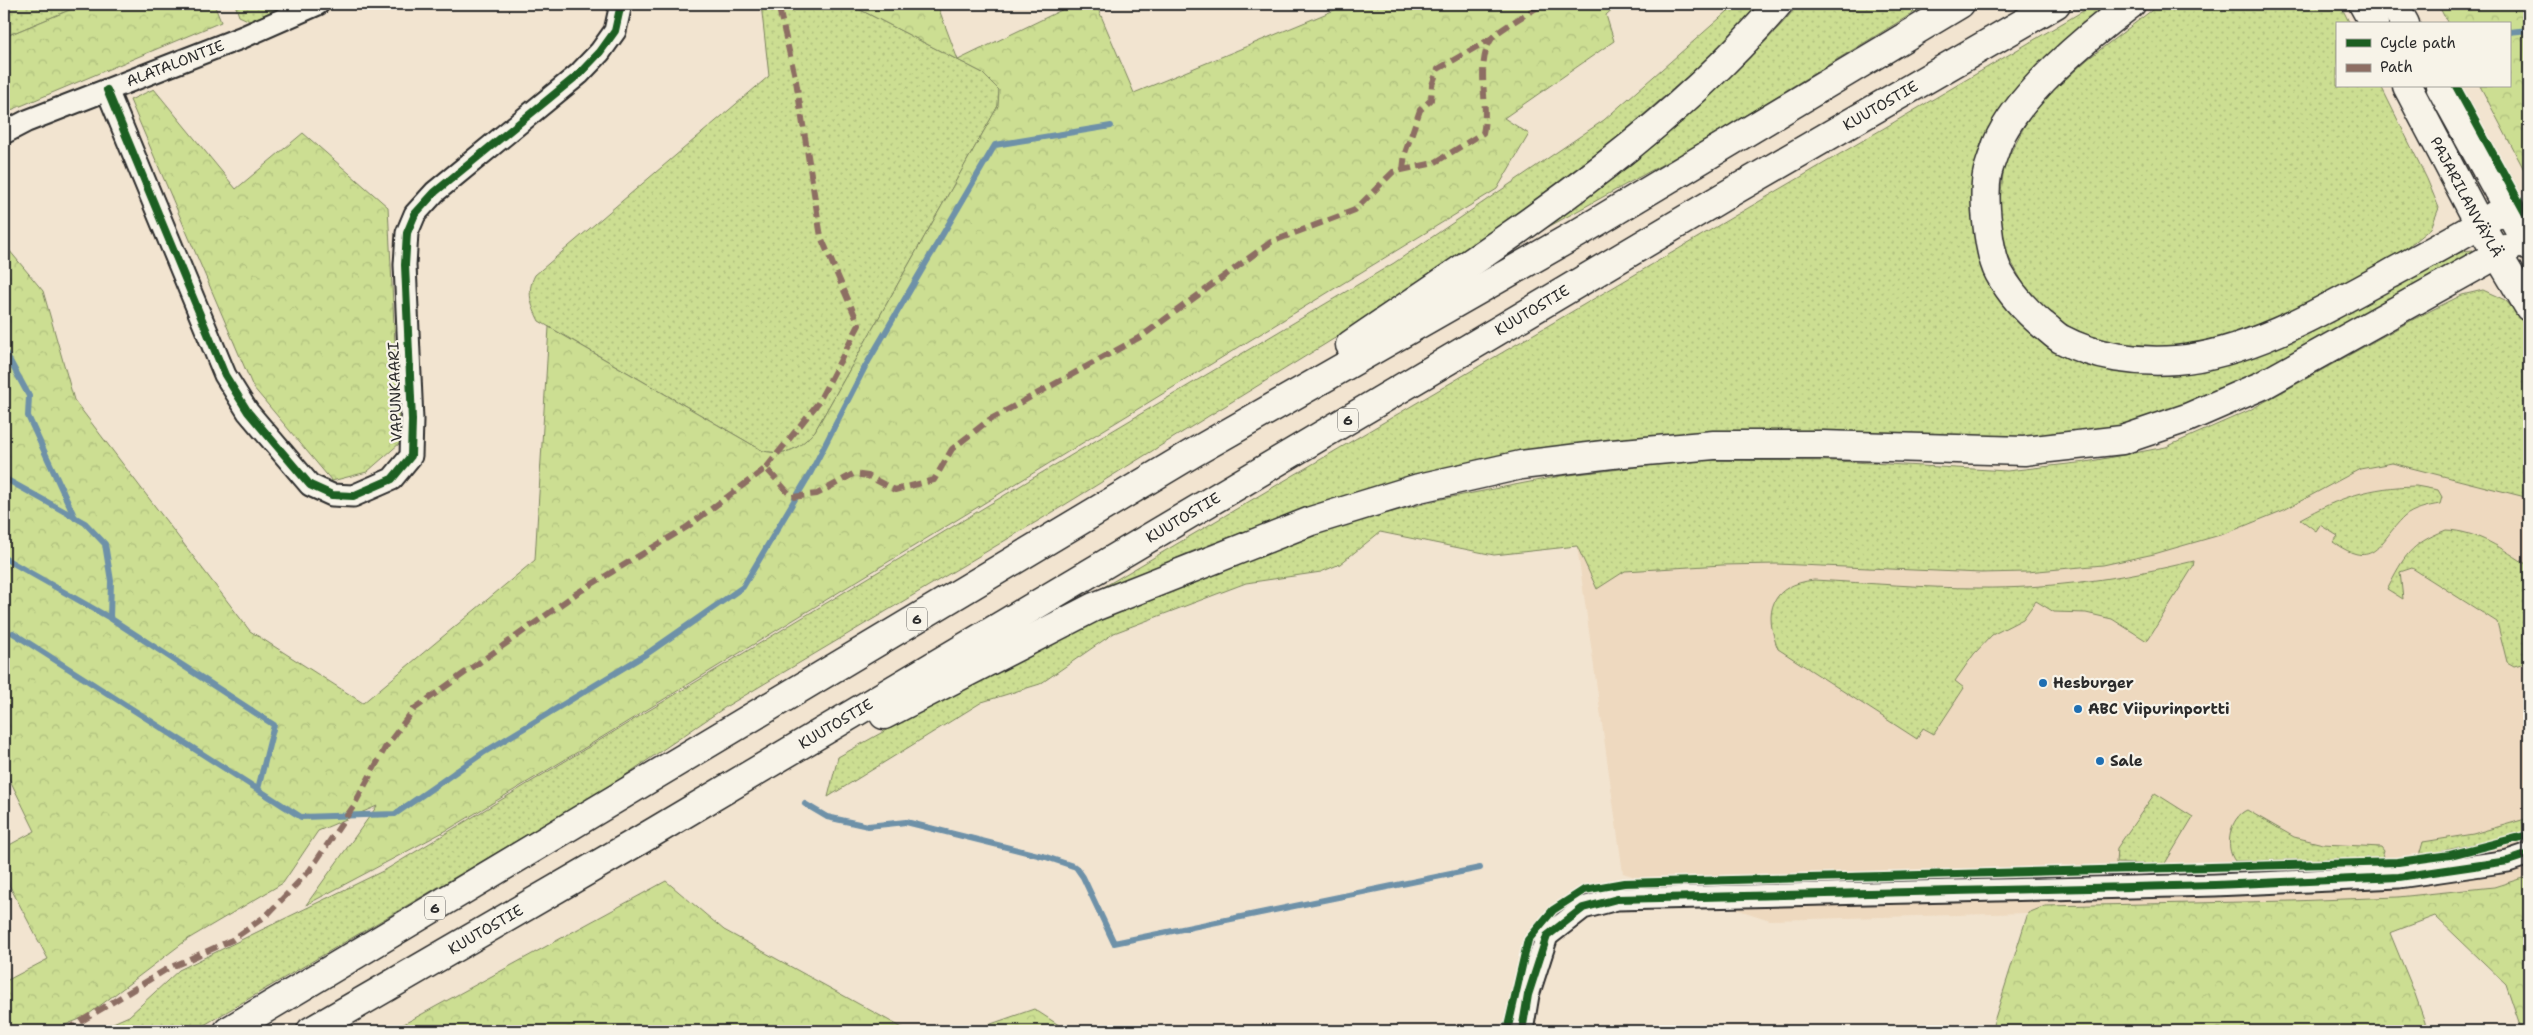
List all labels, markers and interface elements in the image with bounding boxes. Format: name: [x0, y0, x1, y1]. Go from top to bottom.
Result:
legend: [2336, 22, 2510, 88]
text: Cycle path: [2380, 33, 2456, 53]
street label: ALATALONTIE: [123, 35, 227, 91]
text: Path: [2380, 57, 2413, 77]
street label: KUUTOSTIE: [1839, 76, 1922, 135]
street label: PAJARILANVÄYLÄ: [2425, 133, 2507, 261]
street label: KUUTOSTIE: [1491, 280, 1573, 340]
street label: VAPUNKAARI: [383, 342, 407, 442]
road number: 6: [1338, 408, 1358, 432]
street label: KUUTOSTIE: [1142, 488, 1224, 548]
road number: 6: [907, 608, 927, 630]
place label: Hesburger: [2053, 673, 2134, 693]
marker: Hesburger: [2037, 677, 2049, 689]
street label: KUUTOSTIE: [795, 694, 877, 754]
place label: ABC Viipurinportti: [2088, 699, 2230, 719]
marker: ABC Viipurinportti: [2072, 703, 2084, 715]
place label: Sale: [2110, 751, 2143, 771]
marker: Sale: [2094, 755, 2106, 767]
road number: 6: [425, 896, 445, 920]
street label: KUUTOSTIE: [445, 900, 527, 959]

